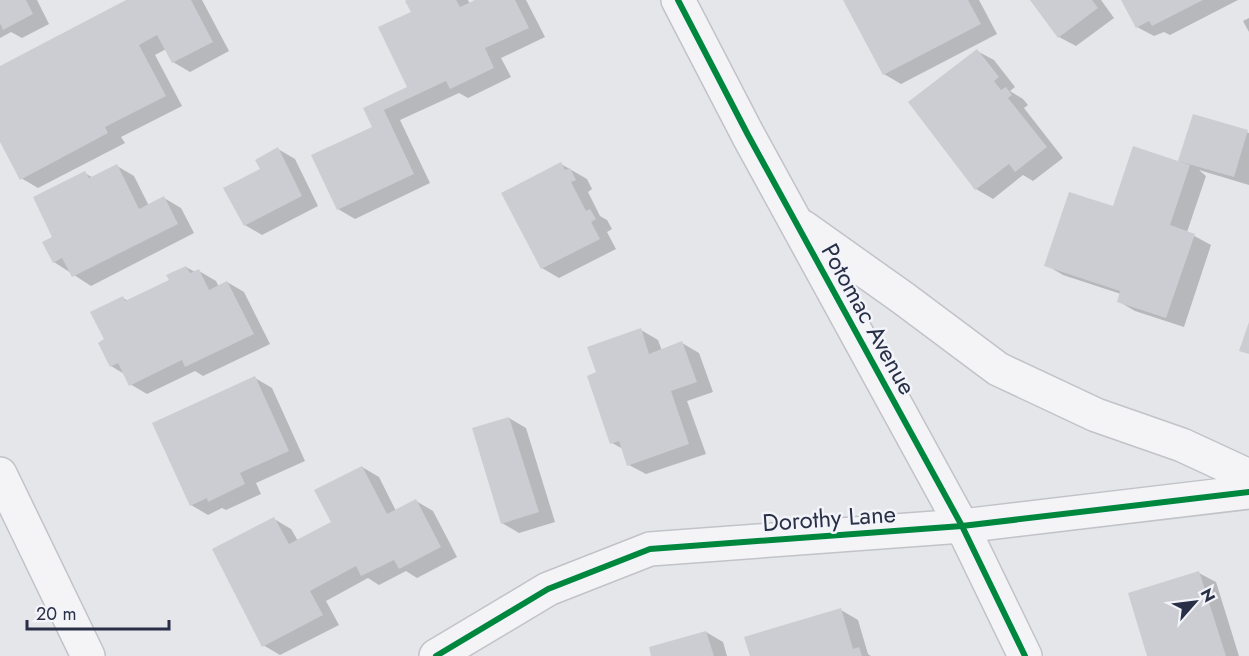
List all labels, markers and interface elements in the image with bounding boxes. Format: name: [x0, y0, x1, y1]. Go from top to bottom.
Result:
street label: Potomac Avenue: [813, 237, 925, 401]
street label: Dorothy Lane: [761, 496, 897, 540]
north arrow: [1165, 572, 1225, 632]
text: N: [1195, 584, 1221, 606]
scale bar: [27, 593, 170, 631]
text: 20 m: [36, 601, 76, 627]

